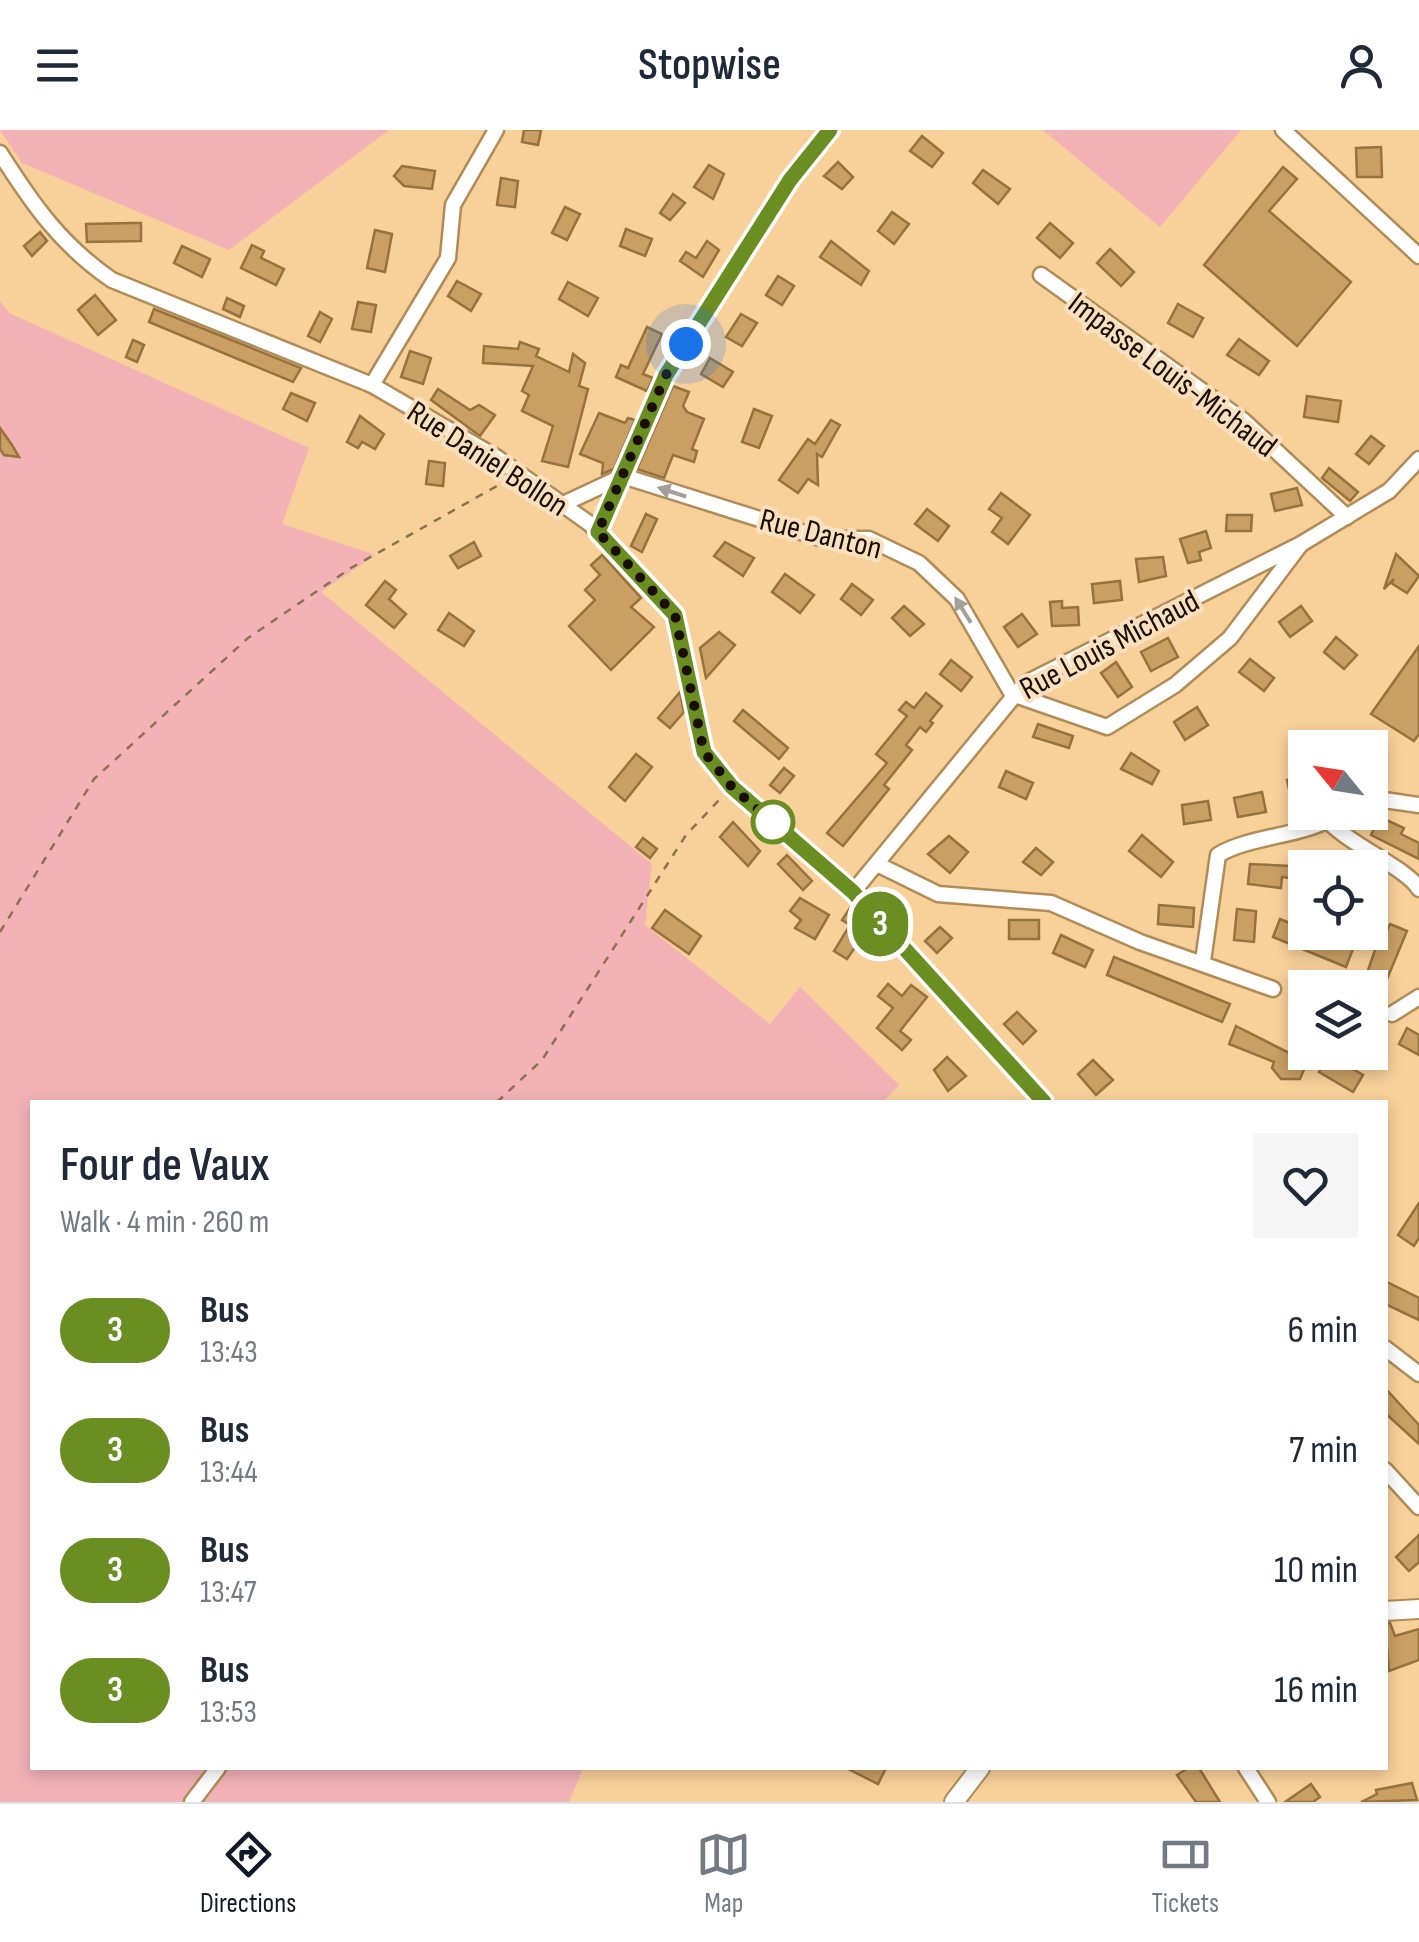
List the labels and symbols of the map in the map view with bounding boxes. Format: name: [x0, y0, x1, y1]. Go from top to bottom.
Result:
street label: Impasse Louis-Michaud: [1060, 284, 1284, 466]
your location: [661, 319, 711, 369]
street label: Rue Daniel Bollon: [399, 393, 575, 526]
one-way arrow: [656, 484, 686, 499]
street label: Rue Danton: [756, 500, 886, 568]
street label: Rue Louis Michaud: [1013, 582, 1206, 709]
one-way arrow: [954, 597, 972, 624]
north arrow: [1288, 730, 1388, 830]
unlabelled marker: [752, 801, 794, 843]
line badge: 3: [848, 892, 912, 956]

